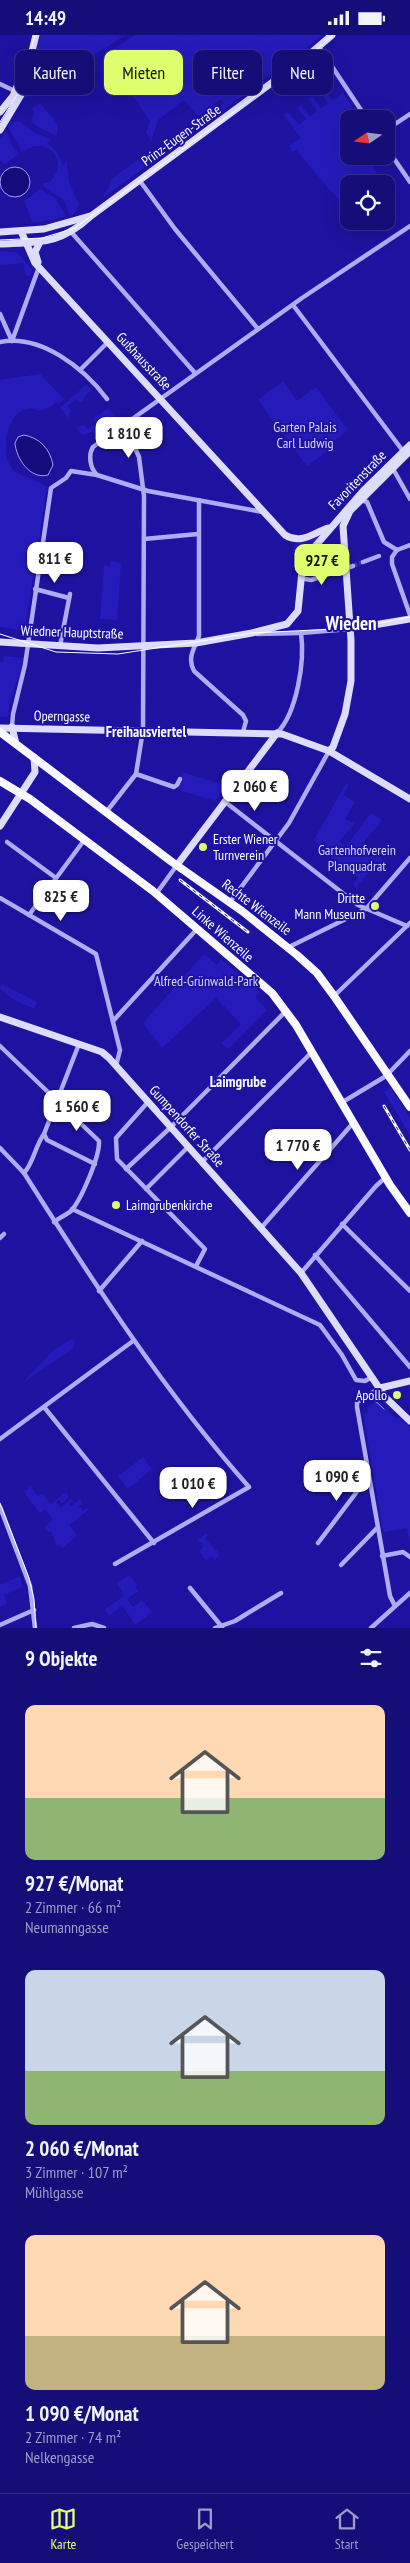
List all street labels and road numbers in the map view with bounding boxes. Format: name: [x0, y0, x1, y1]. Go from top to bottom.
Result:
street label: Prinz-Eugen-Straße: [138, 100, 224, 170]
street label: Gußhausstraße: [113, 328, 176, 394]
street label: Favoritenstraße: [324, 446, 390, 514]
street label: Wiedner Hauptstraße: [20, 621, 124, 643]
street label: Operngasse: [34, 707, 91, 725]
street label: Rechte Wienzeile: [219, 875, 295, 939]
street label: Linke Wienzeile: [188, 902, 258, 966]
street label: Gumpendorfer Straße: [146, 1081, 229, 1171]

